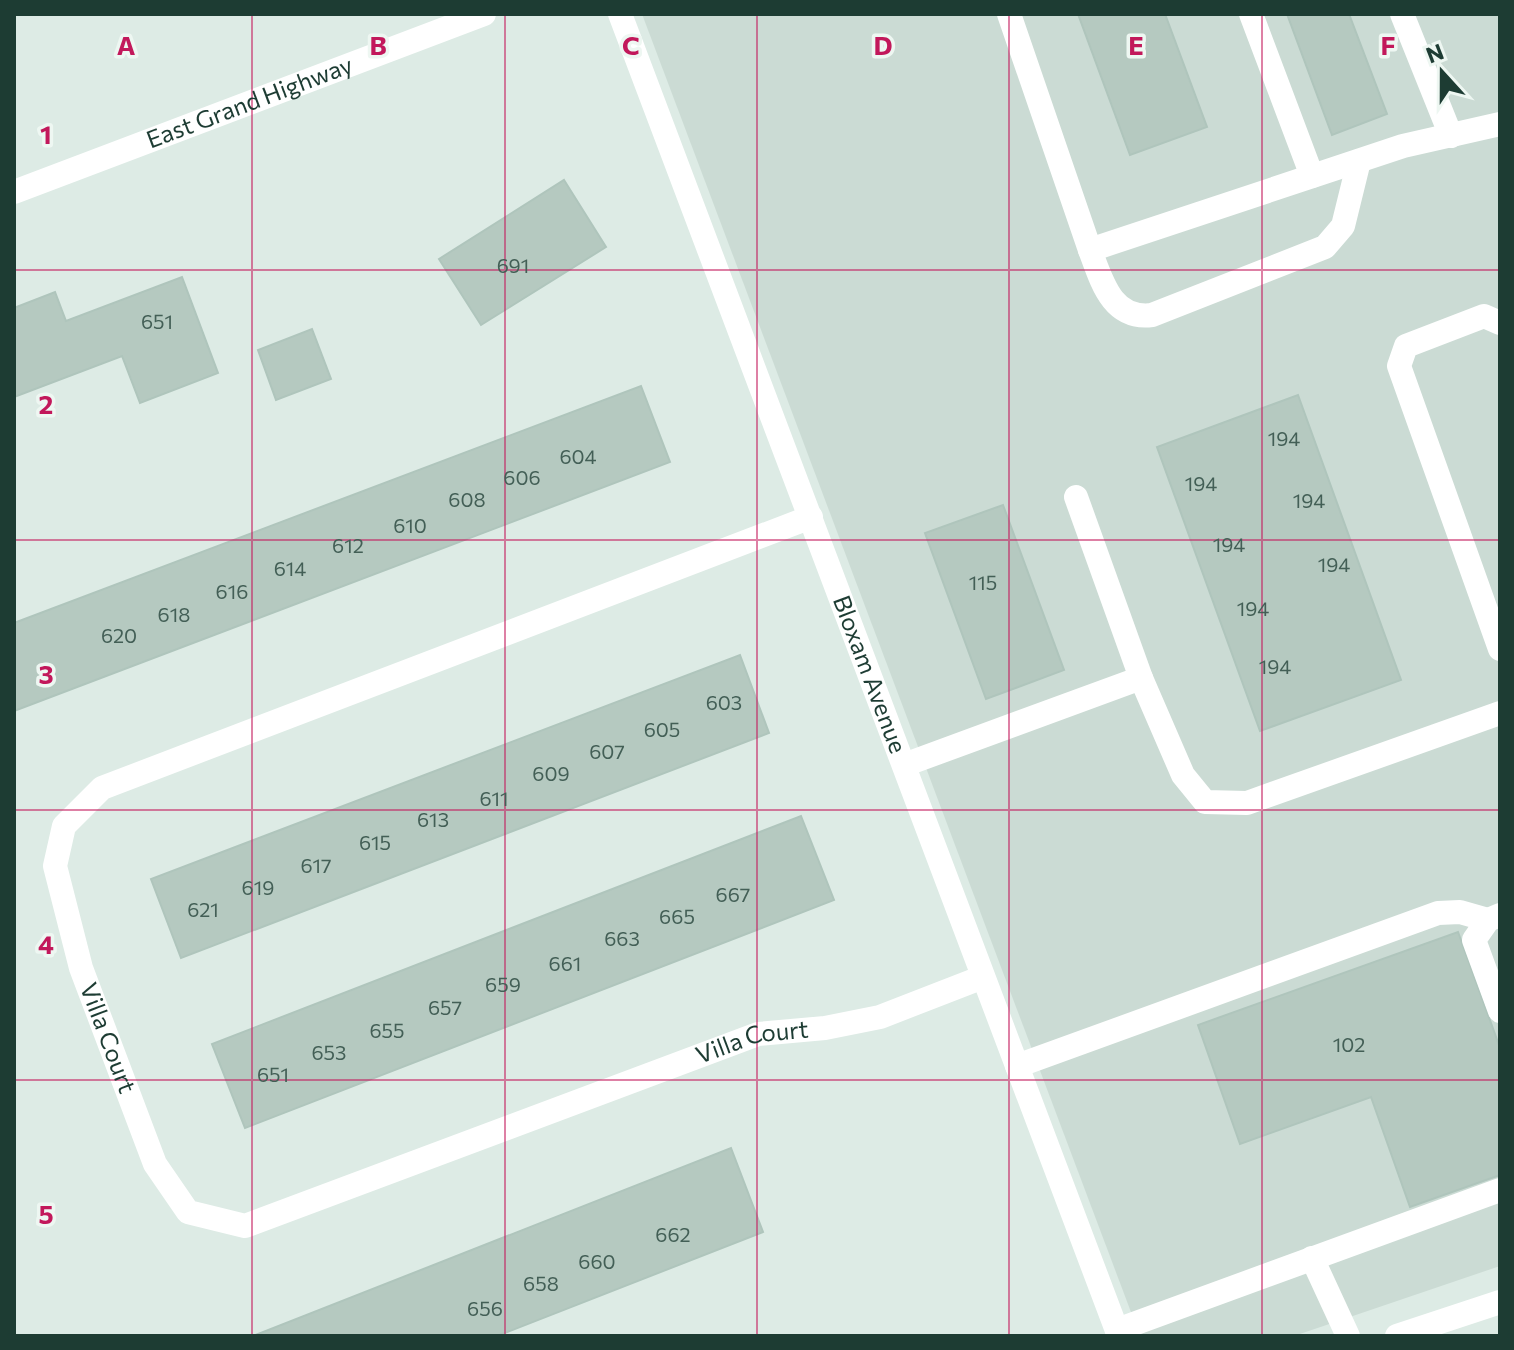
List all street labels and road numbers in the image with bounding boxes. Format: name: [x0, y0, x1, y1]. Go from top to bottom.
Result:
street label: East Grand Highway: [142, 49, 356, 154]
street label: Bloxam Avenue: [828, 591, 914, 757]
street label: Villa Court: [75, 978, 143, 1097]
street label: Villa Court: [691, 1014, 810, 1069]

